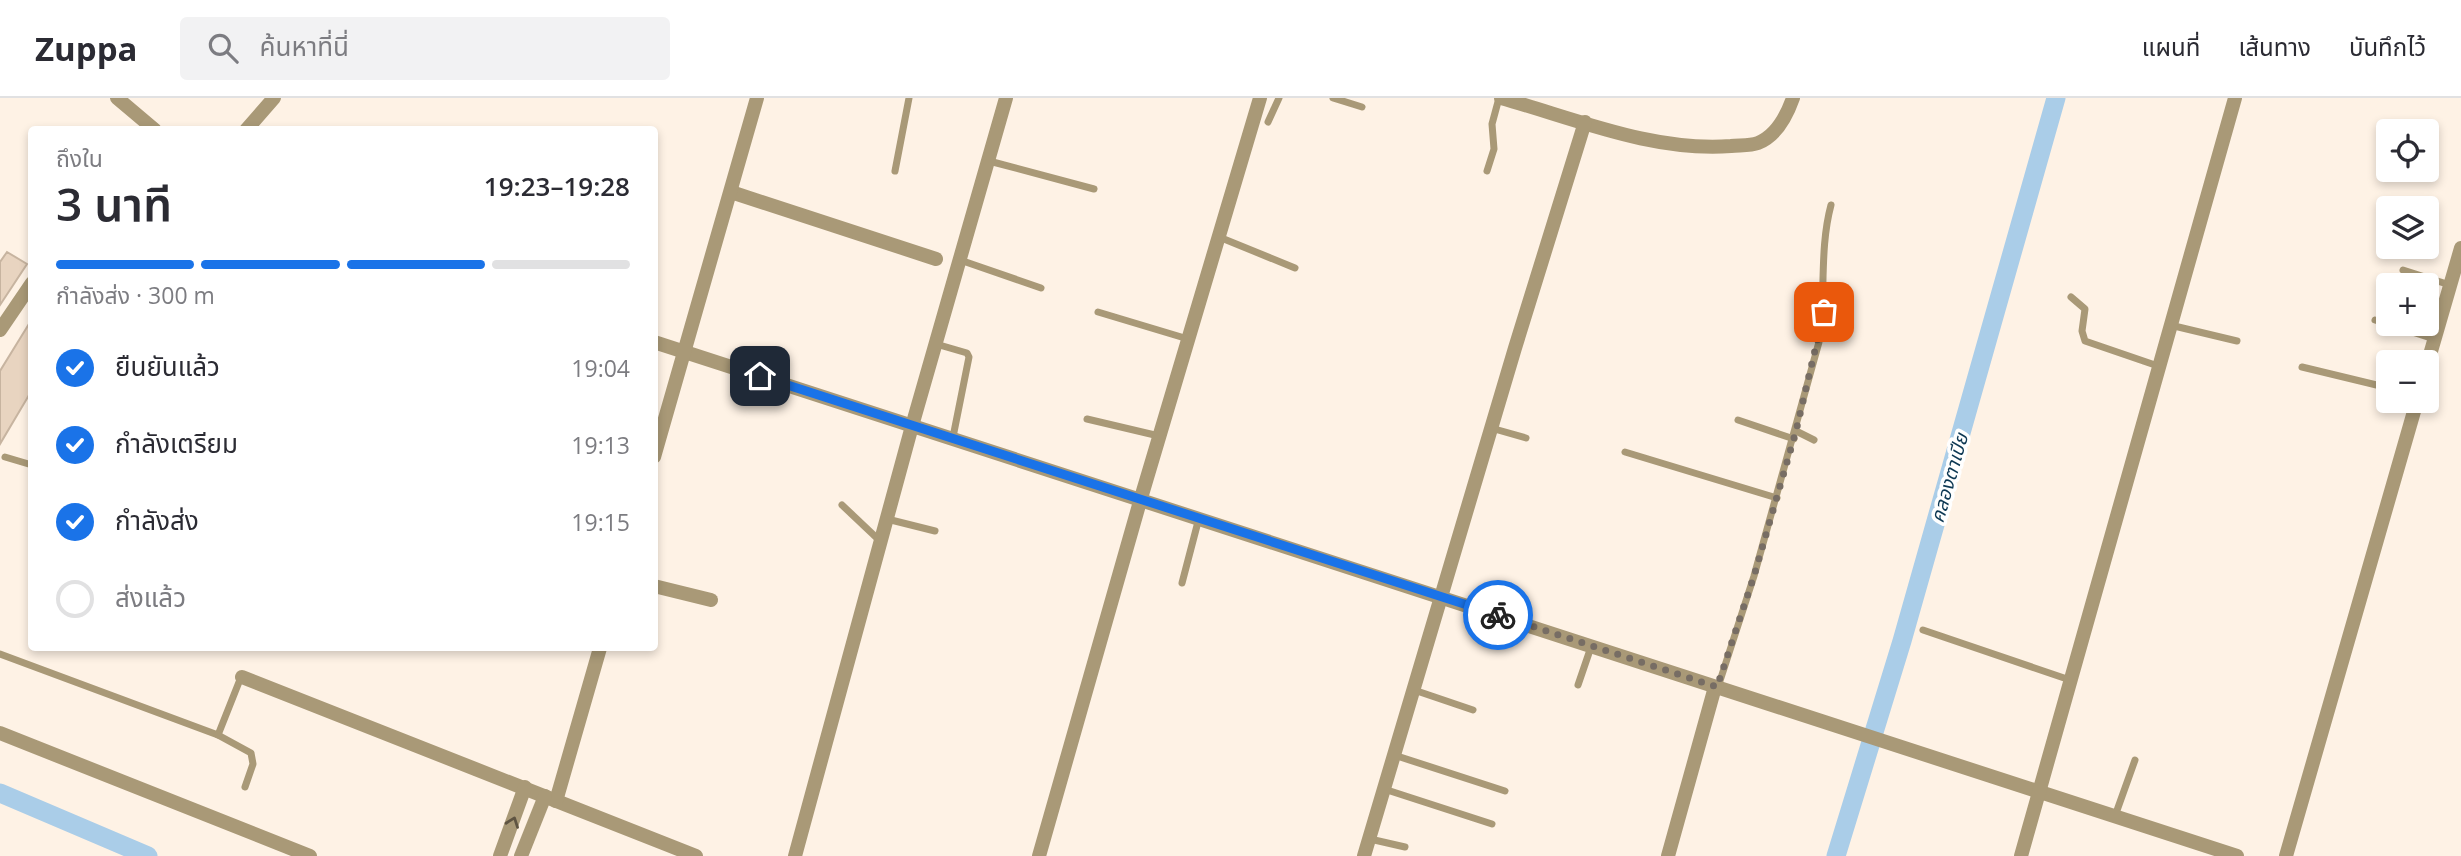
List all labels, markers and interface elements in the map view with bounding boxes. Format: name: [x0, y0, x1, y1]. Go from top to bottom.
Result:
search box: [180, 17, 670, 80]
text: Zuppa: [35, 26, 138, 71]
text: ค้นหาที่นี่: [260, 28, 349, 64]
icon: search: [204, 29, 242, 67]
text: แผนที่: [2142, 30, 2200, 63]
text: เส้นทาง: [2238, 30, 2311, 63]
text: บันทึกไว้: [2349, 30, 2426, 63]
map controls: [2376, 119, 2439, 413]
button: locate: [2376, 119, 2439, 182]
text: ถึงใน: [56, 142, 103, 174]
text: 19:23–19:28: [484, 168, 630, 204]
text: 3 นาที: [56, 172, 172, 234]
button: layers: [2376, 196, 2439, 259]
button: +: [2376, 273, 2439, 336]
text: กำลังส่ง · 300 m: [56, 279, 215, 311]
pin: [1794, 282, 1854, 342]
icon: bag: [1805, 293, 1843, 331]
pin: [730, 346, 790, 406]
text: ยืนยันแล้ว: [115, 348, 220, 384]
icon: check: [56, 349, 94, 387]
button: −: [2376, 350, 2439, 413]
text: 19:04: [571, 352, 630, 384]
icon: home: [741, 357, 779, 395]
text: กำลังเตรียม: [115, 425, 238, 461]
icon: check: [56, 426, 94, 464]
text: 19:13: [571, 429, 630, 461]
water label: คลองตาเปีย: [1924, 429, 1975, 526]
text: กำลังส่ง: [115, 502, 199, 538]
icon: check: [56, 503, 94, 541]
text: 19:15: [571, 506, 630, 538]
text: ส่งแล้ว: [115, 579, 186, 615]
courier: [1463, 580, 1533, 650]
icon: bike: [1479, 596, 1517, 634]
one-way arrow: [505, 816, 519, 828]

